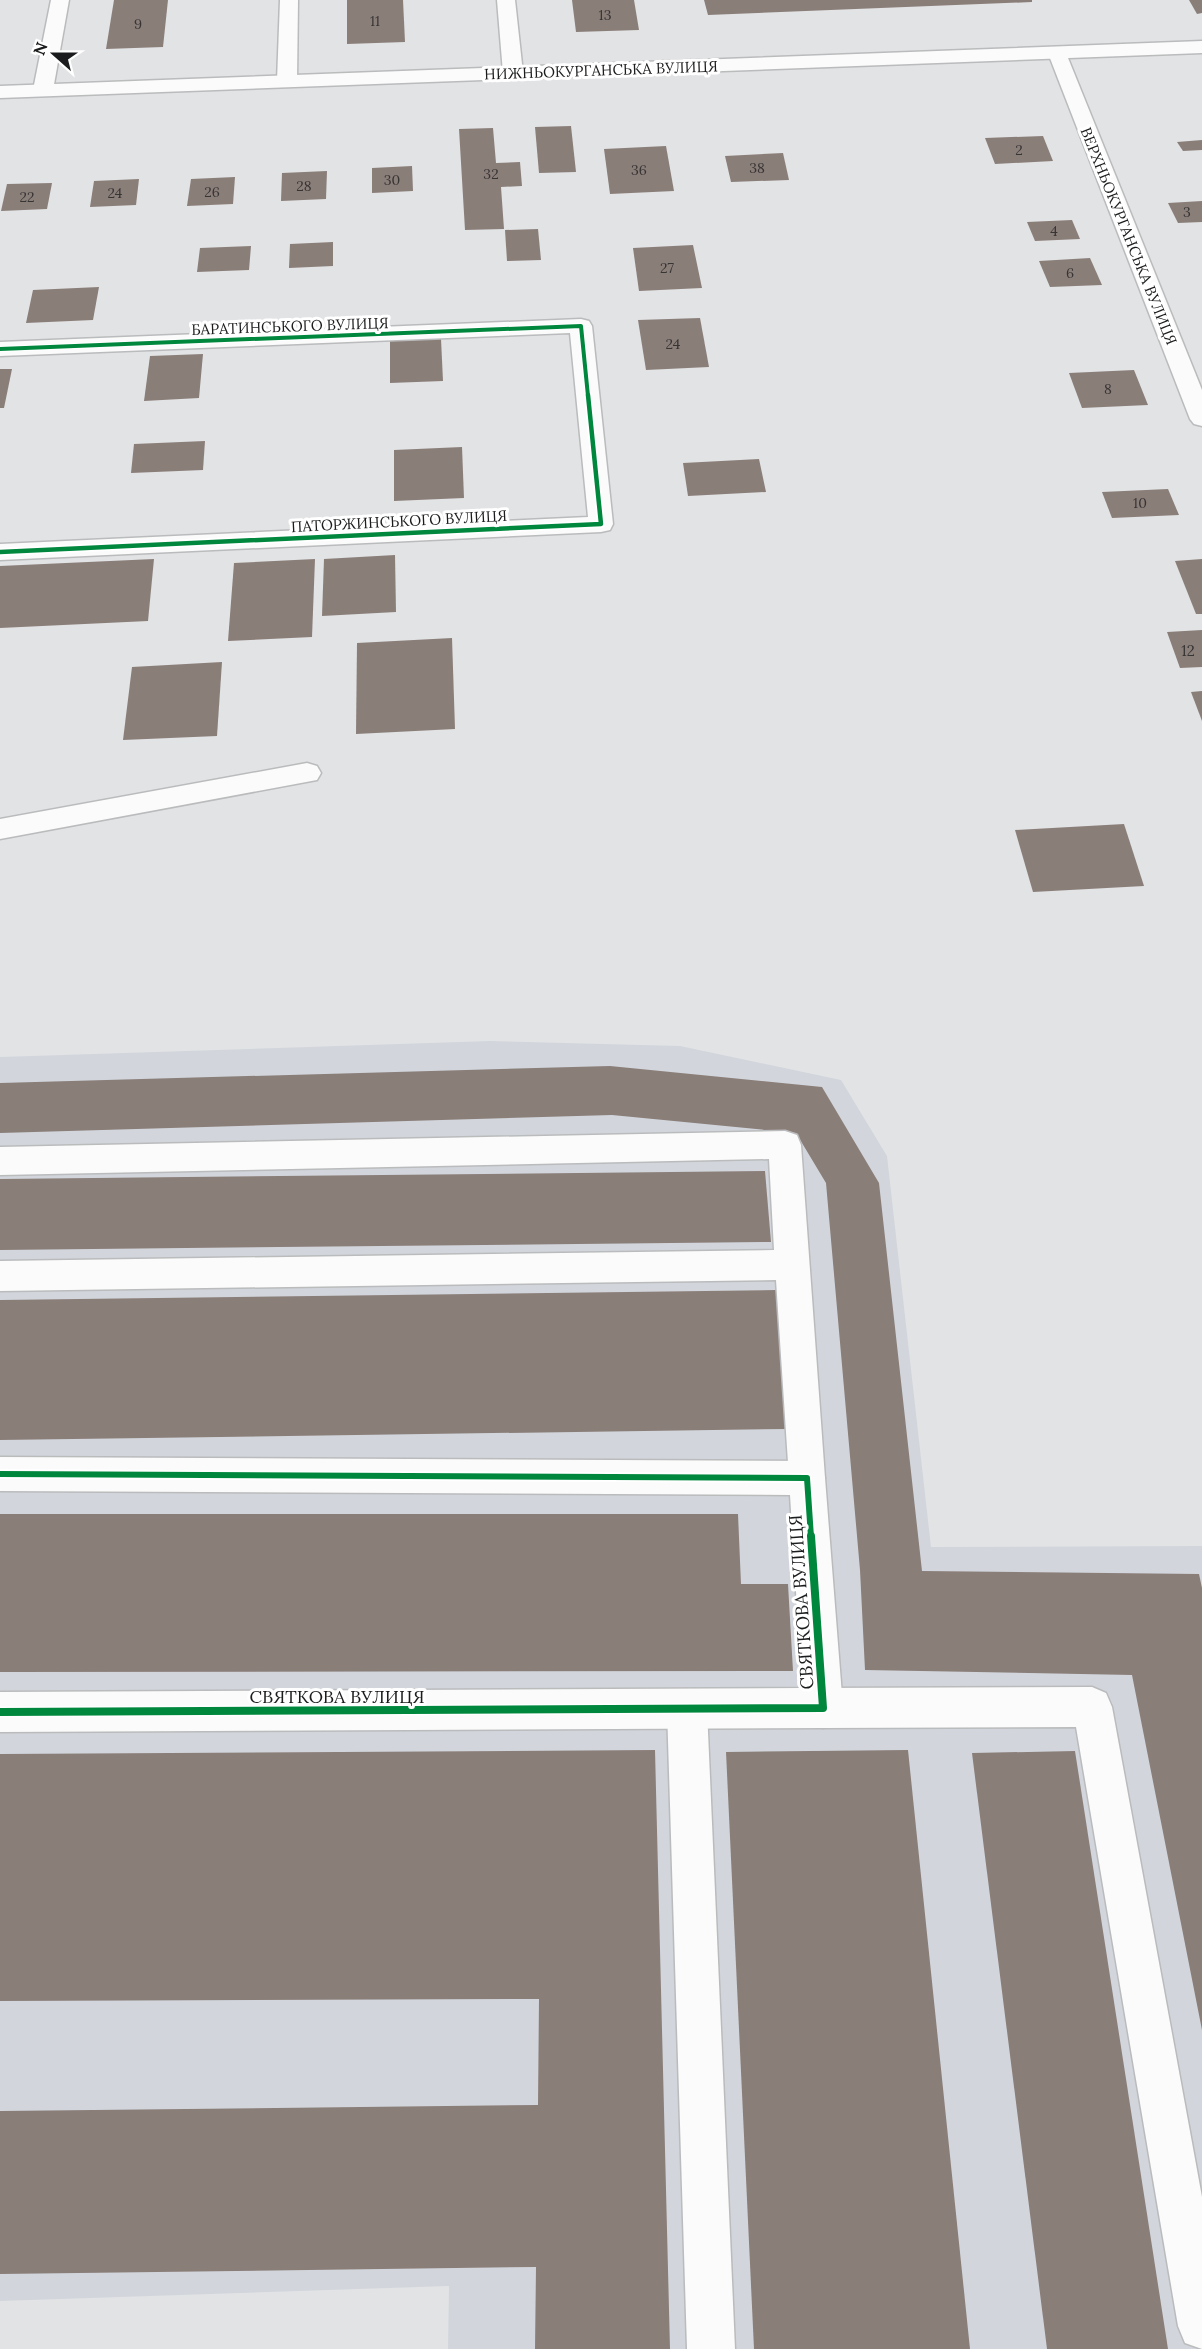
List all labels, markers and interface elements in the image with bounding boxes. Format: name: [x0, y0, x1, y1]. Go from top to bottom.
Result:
house number: 13: [599, 6, 612, 24]
house number: 11: [370, 12, 380, 30]
house number: 9: [134, 15, 142, 33]
north arrow: [24, 24, 84, 84]
text: N: [28, 39, 52, 58]
street label: НИЖНЬОКУРГАНСЬКА ВУЛИЦЯ: [484, 56, 718, 84]
street label: ВЕРХНЬОКУРГАНСЬКА ВУЛИЦЯ: [1076, 124, 1182, 348]
house number: 2: [1015, 141, 1023, 159]
house number: 38: [749, 159, 765, 177]
house number: 36: [631, 161, 647, 179]
house number: 32: [483, 165, 499, 183]
house number: 30: [384, 171, 400, 189]
house number: 28: [296, 177, 312, 195]
house number: 26: [204, 183, 220, 201]
house number: 24: [108, 184, 123, 202]
house number: 22: [19, 188, 35, 206]
house number: 3: [1183, 203, 1191, 221]
house number: 4: [1050, 222, 1058, 240]
house number: 27: [660, 259, 675, 277]
house number: 6: [1066, 264, 1074, 282]
street label: БАРАТИНСЬКОГО ВУЛИЦЯ: [191, 313, 389, 339]
house number: 24: [666, 335, 681, 353]
house number: 8: [1104, 380, 1112, 398]
house number: 10: [1133, 494, 1147, 512]
street label: ПАТОРЖИНСЬКОГО ВУЛИЦЯ: [290, 506, 508, 536]
house number: 12: [1181, 641, 1195, 660]
street label: СВЯТКОВА ВУЛИЦЯ: [783, 1514, 819, 1690]
street label: СВЯТКОВА ВУЛИЦЯ: [249, 1685, 425, 1708]

